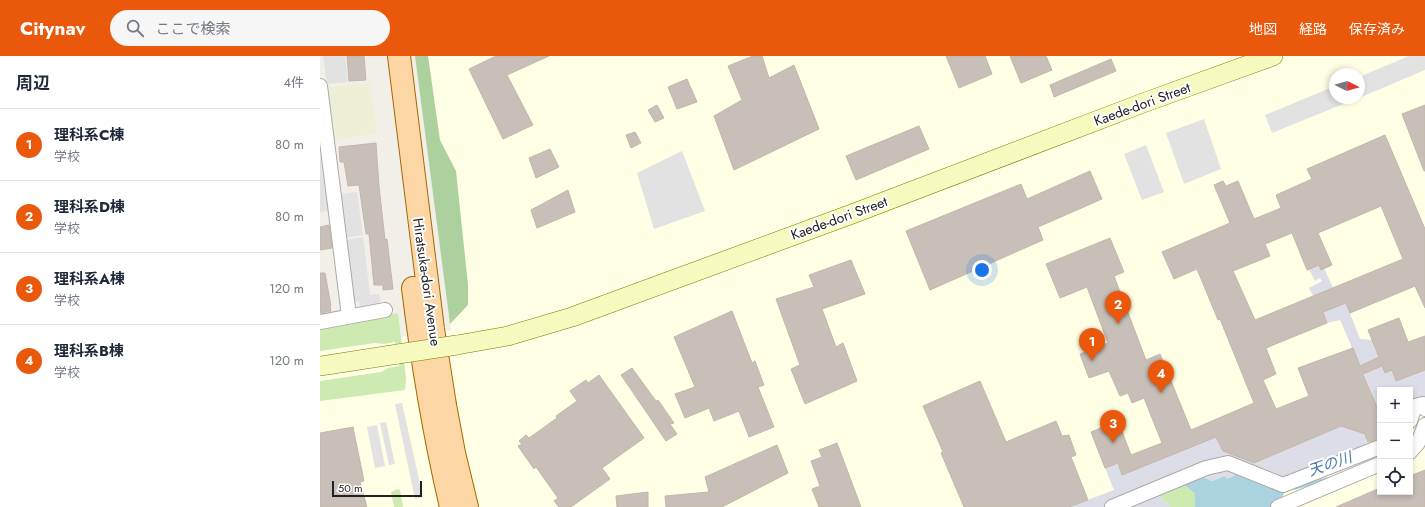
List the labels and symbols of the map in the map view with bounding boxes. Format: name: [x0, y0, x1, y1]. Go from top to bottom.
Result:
north arrow: [1329, 68, 1365, 104]
street label: Kaede-dori Street: [1091, 77, 1194, 131]
street label: Kaede-dori Street: [788, 191, 891, 245]
street label: Hiratsuka-dori Avenue: [408, 217, 446, 347]
your location: [972, 260, 992, 280]
pin: 2: [1105, 291, 1131, 324]
pin: 1: [1079, 328, 1105, 361]
pin: 4: [1148, 360, 1174, 393]
pin: 3: [1100, 410, 1126, 443]
water label: 天の川: [1305, 446, 1357, 482]
scale bar: [332, 479, 422, 498]

